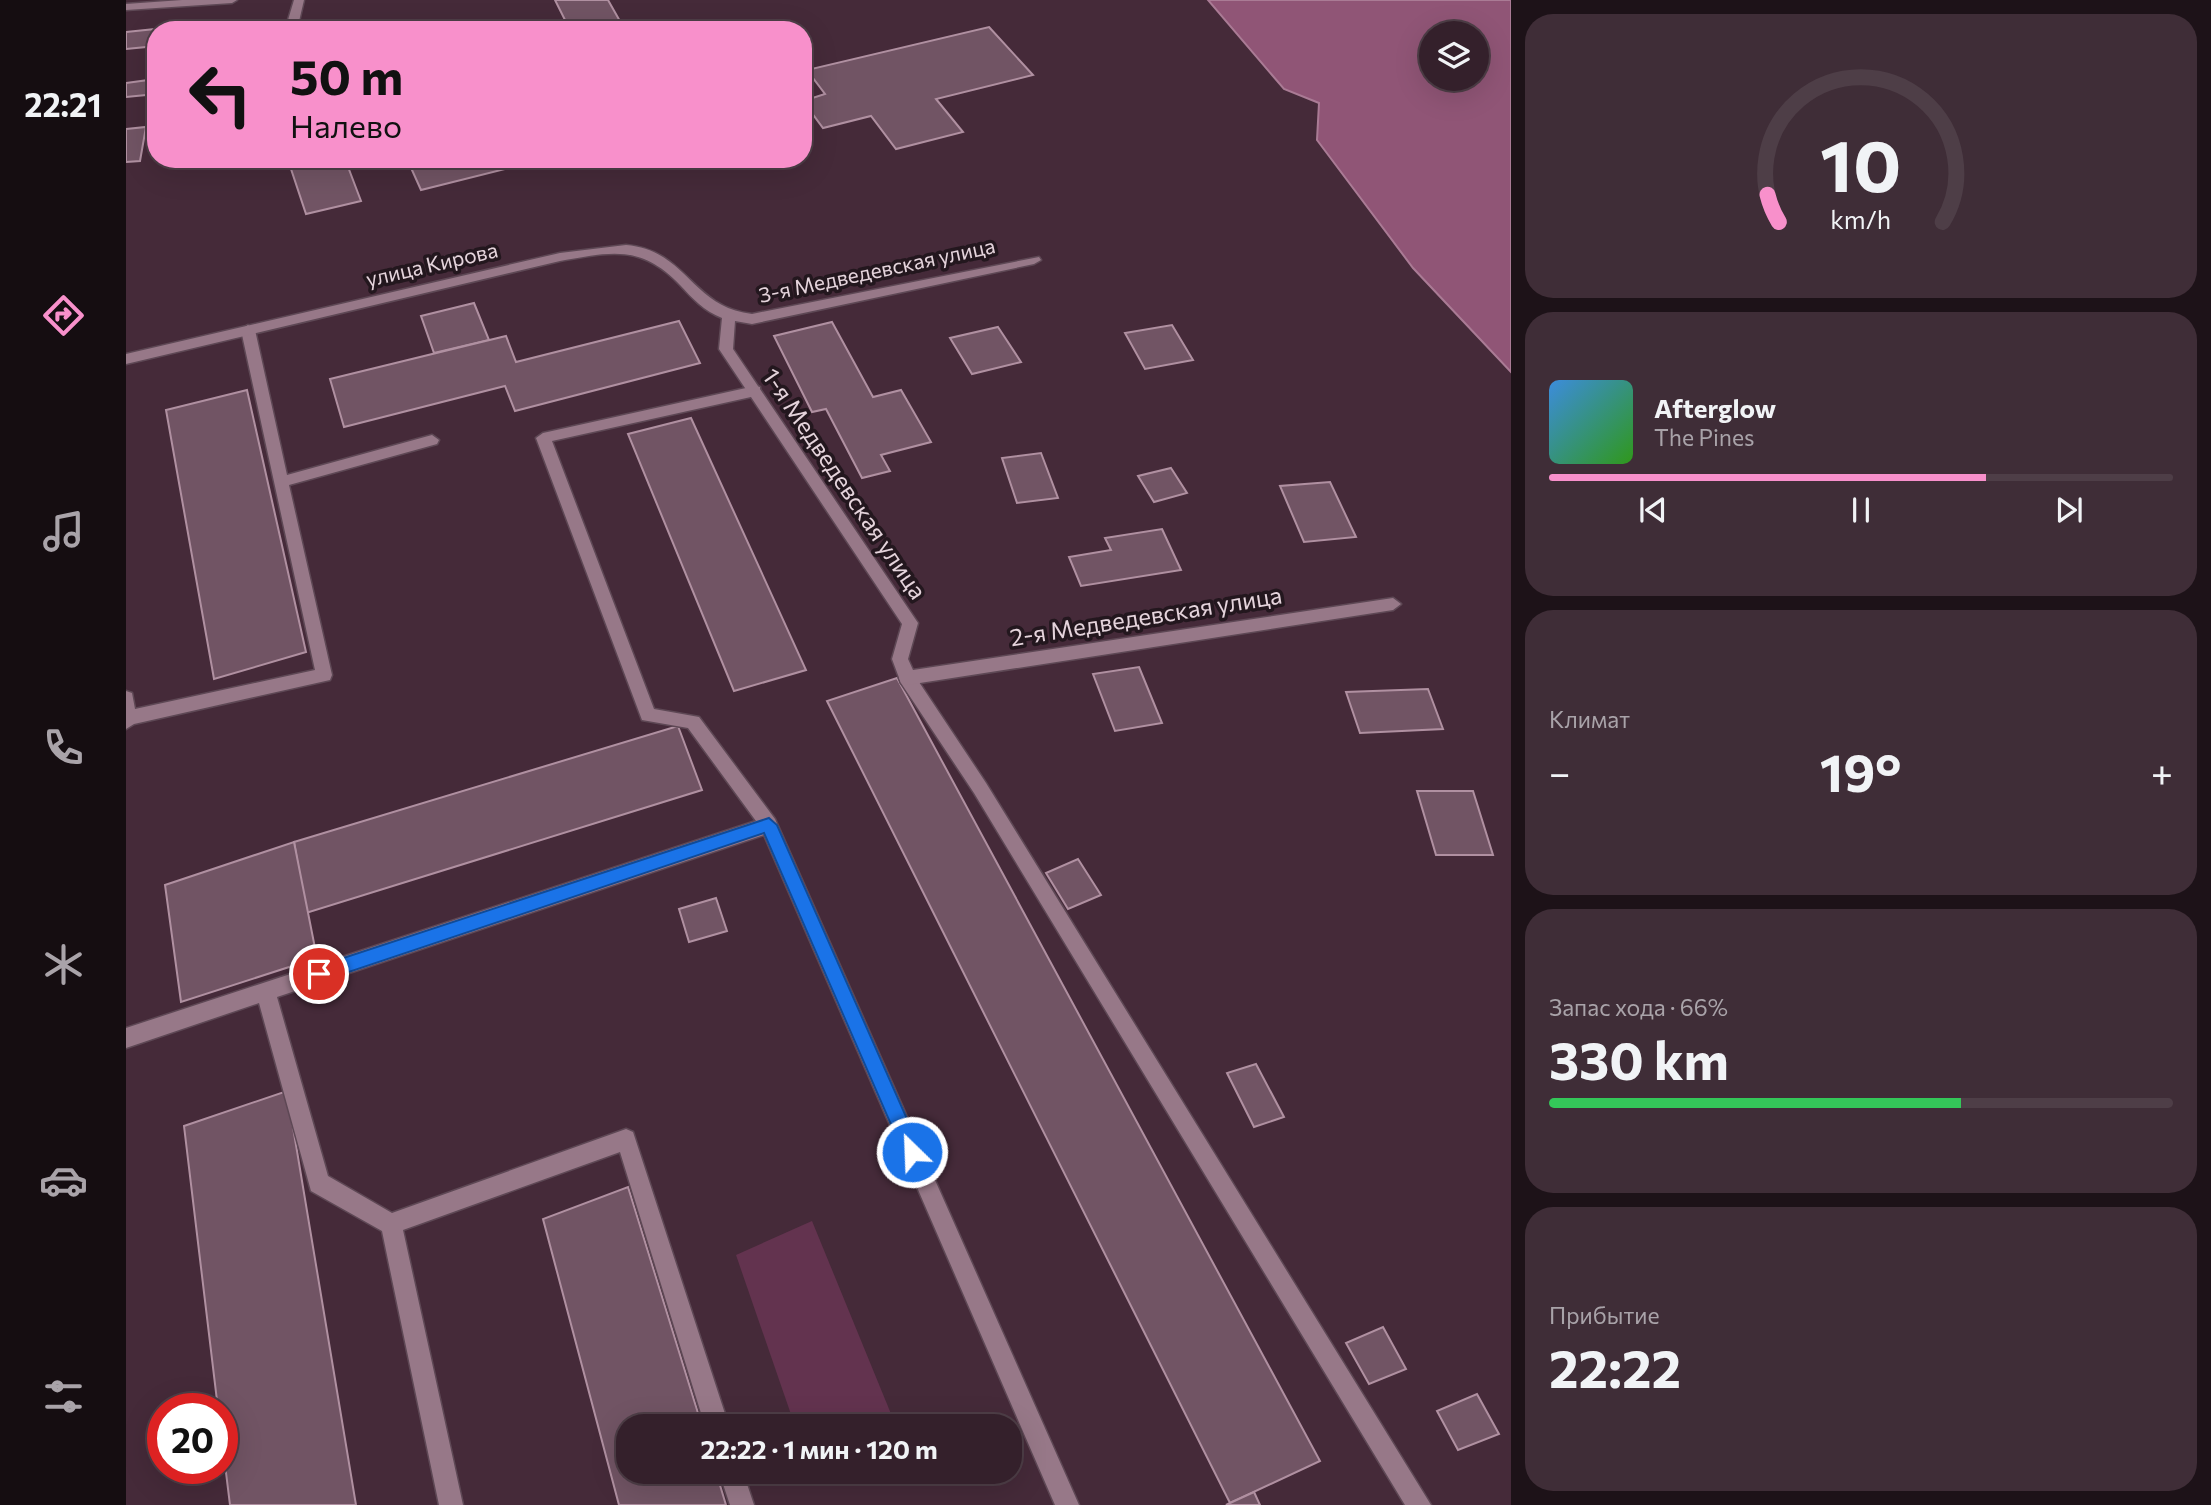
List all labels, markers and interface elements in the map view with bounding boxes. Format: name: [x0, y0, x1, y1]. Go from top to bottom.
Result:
map controls: [1419, 21, 1489, 91]
button: layers: [1419, 21, 1489, 91]
text: 50 m: [290, 45, 403, 105]
icon: left: [175, 49, 266, 140]
text: 22:21: [24, 84, 102, 124]
text: Налево: [290, 105, 402, 145]
text: 10: [1820, 118, 1902, 207]
text: km/h: [1831, 204, 1891, 234]
street label: 3-я Медведевская улица: [756, 232, 997, 307]
street label: улица Кирова: [363, 236, 500, 291]
icon: directions: [39, 291, 88, 340]
street label: 1-я Медведевская улица: [757, 362, 933, 604]
text: Afterglow: [1654, 392, 1776, 423]
text: The Pines: [1654, 423, 1755, 451]
icon: previous: [1634, 491, 1672, 529]
icon: pause: [1842, 491, 1880, 529]
icon: next: [2050, 491, 2088, 529]
icon: music: [39, 507, 88, 556]
street label: 2-я Медведевская улица: [1008, 580, 1284, 651]
text: Климат: [1549, 705, 1630, 733]
icon: phone: [39, 723, 88, 772]
text: 19°: [1820, 739, 1901, 803]
text: −: [1549, 748, 1571, 795]
text: +: [2151, 748, 2173, 795]
icon: climate: [39, 940, 88, 989]
pin: [289, 944, 349, 1004]
icon: arrive: [300, 955, 338, 993]
text: Запас хода · 66%: [1549, 993, 1728, 1021]
text: 330 km: [1549, 1027, 1729, 1091]
position arrow: [875, 1115, 949, 1189]
icon: car: [39, 1156, 88, 1205]
text: Прибытие: [1549, 1301, 1660, 1329]
text: 22:22: [1549, 1335, 1681, 1399]
icon: filters: [39, 1372, 88, 1421]
speed limit sign: 20: [147, 1393, 238, 1484]
text: 22:22 · 1 мин · 120 m: [700, 1433, 938, 1464]

